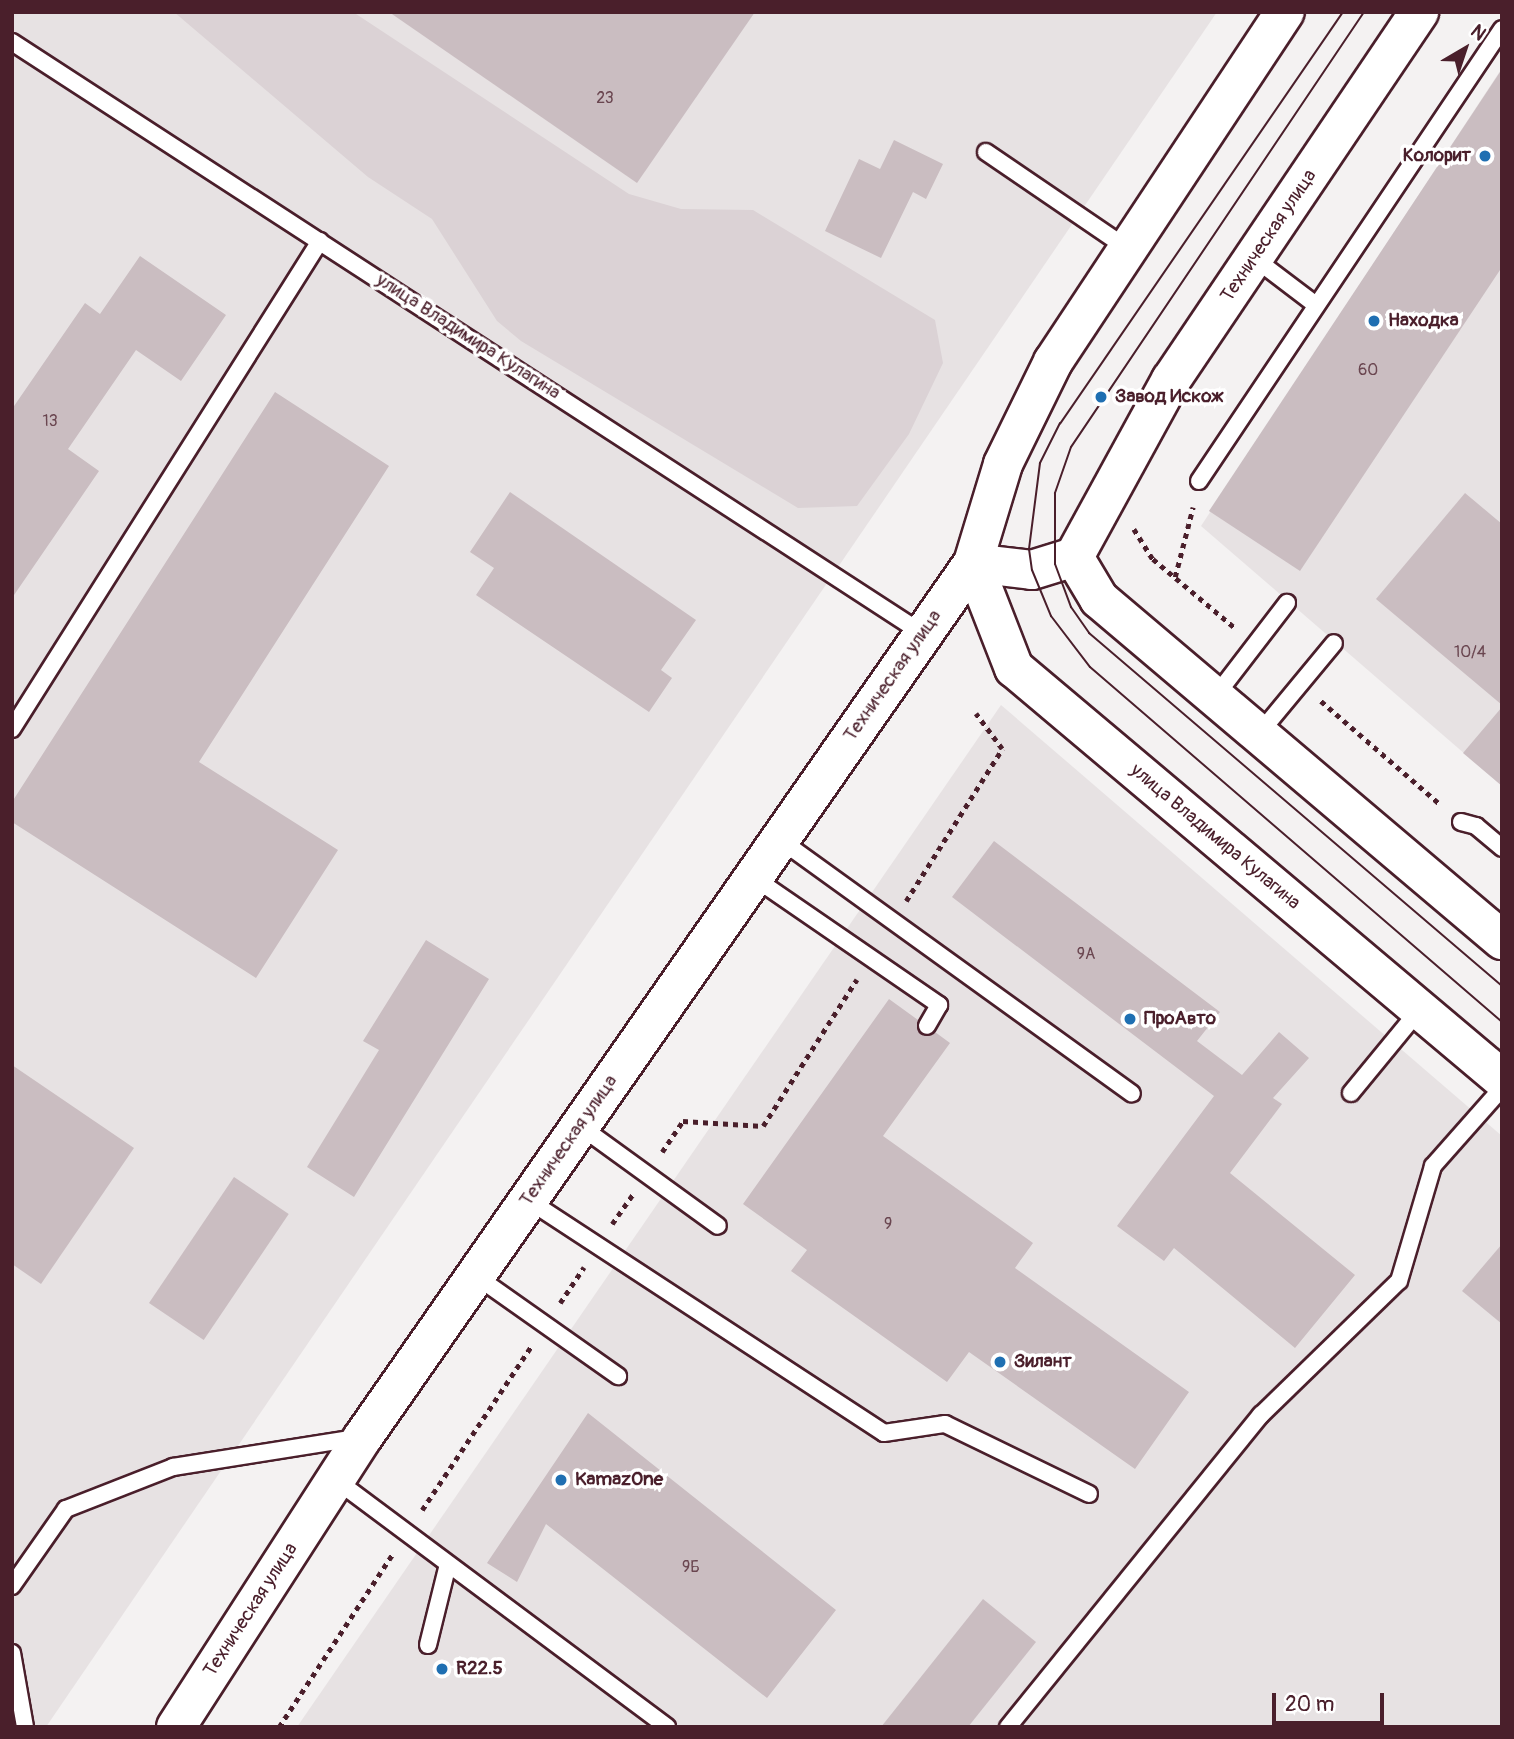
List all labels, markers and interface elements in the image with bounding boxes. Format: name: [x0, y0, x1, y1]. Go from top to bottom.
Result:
north arrow: [1430, 14, 1500, 84]
text: N: [1466, 19, 1491, 46]
house number: 23: [596, 88, 614, 108]
place label: Колорит: [1403, 145, 1471, 167]
marker: Колорит: [1477, 148, 1493, 164]
street label: Техническая улица: [1216, 165, 1322, 307]
street label: улица Владимира Кулагина: [372, 269, 564, 405]
place label: Находка: [1388, 310, 1459, 332]
marker: Находка: [1366, 313, 1382, 329]
house number: 60: [1358, 360, 1378, 380]
place label: Завод Искож: [1115, 386, 1224, 408]
marker: Завод Искож: [1093, 389, 1109, 405]
house number: 13: [42, 411, 58, 431]
street label: Техническая улица: [839, 606, 947, 746]
house number: 10/4: [1454, 642, 1486, 662]
street label: улица Владимира Кулагина: [1125, 759, 1305, 915]
house number: 9А: [1077, 944, 1095, 964]
place label: ПроАвто: [1144, 1008, 1216, 1030]
marker: ПроАвто: [1122, 1011, 1138, 1027]
street label: Техническая улица: [515, 1071, 623, 1211]
house number: 9: [884, 1214, 892, 1234]
place label: Зилант: [1014, 1351, 1072, 1373]
marker: Зилант: [992, 1354, 1008, 1370]
place label: KamazOne: [575, 1469, 663, 1491]
marker: KamazOne: [553, 1472, 569, 1488]
street label: Техническая улица: [199, 1539, 303, 1681]
house number: 9Б: [682, 1557, 700, 1577]
place label: R22.5: [456, 1658, 503, 1680]
marker: R22.5: [434, 1661, 450, 1677]
scale bar: [1276, 1680, 1388, 1724]
text: 20 m: [1285, 1691, 1334, 1718]

